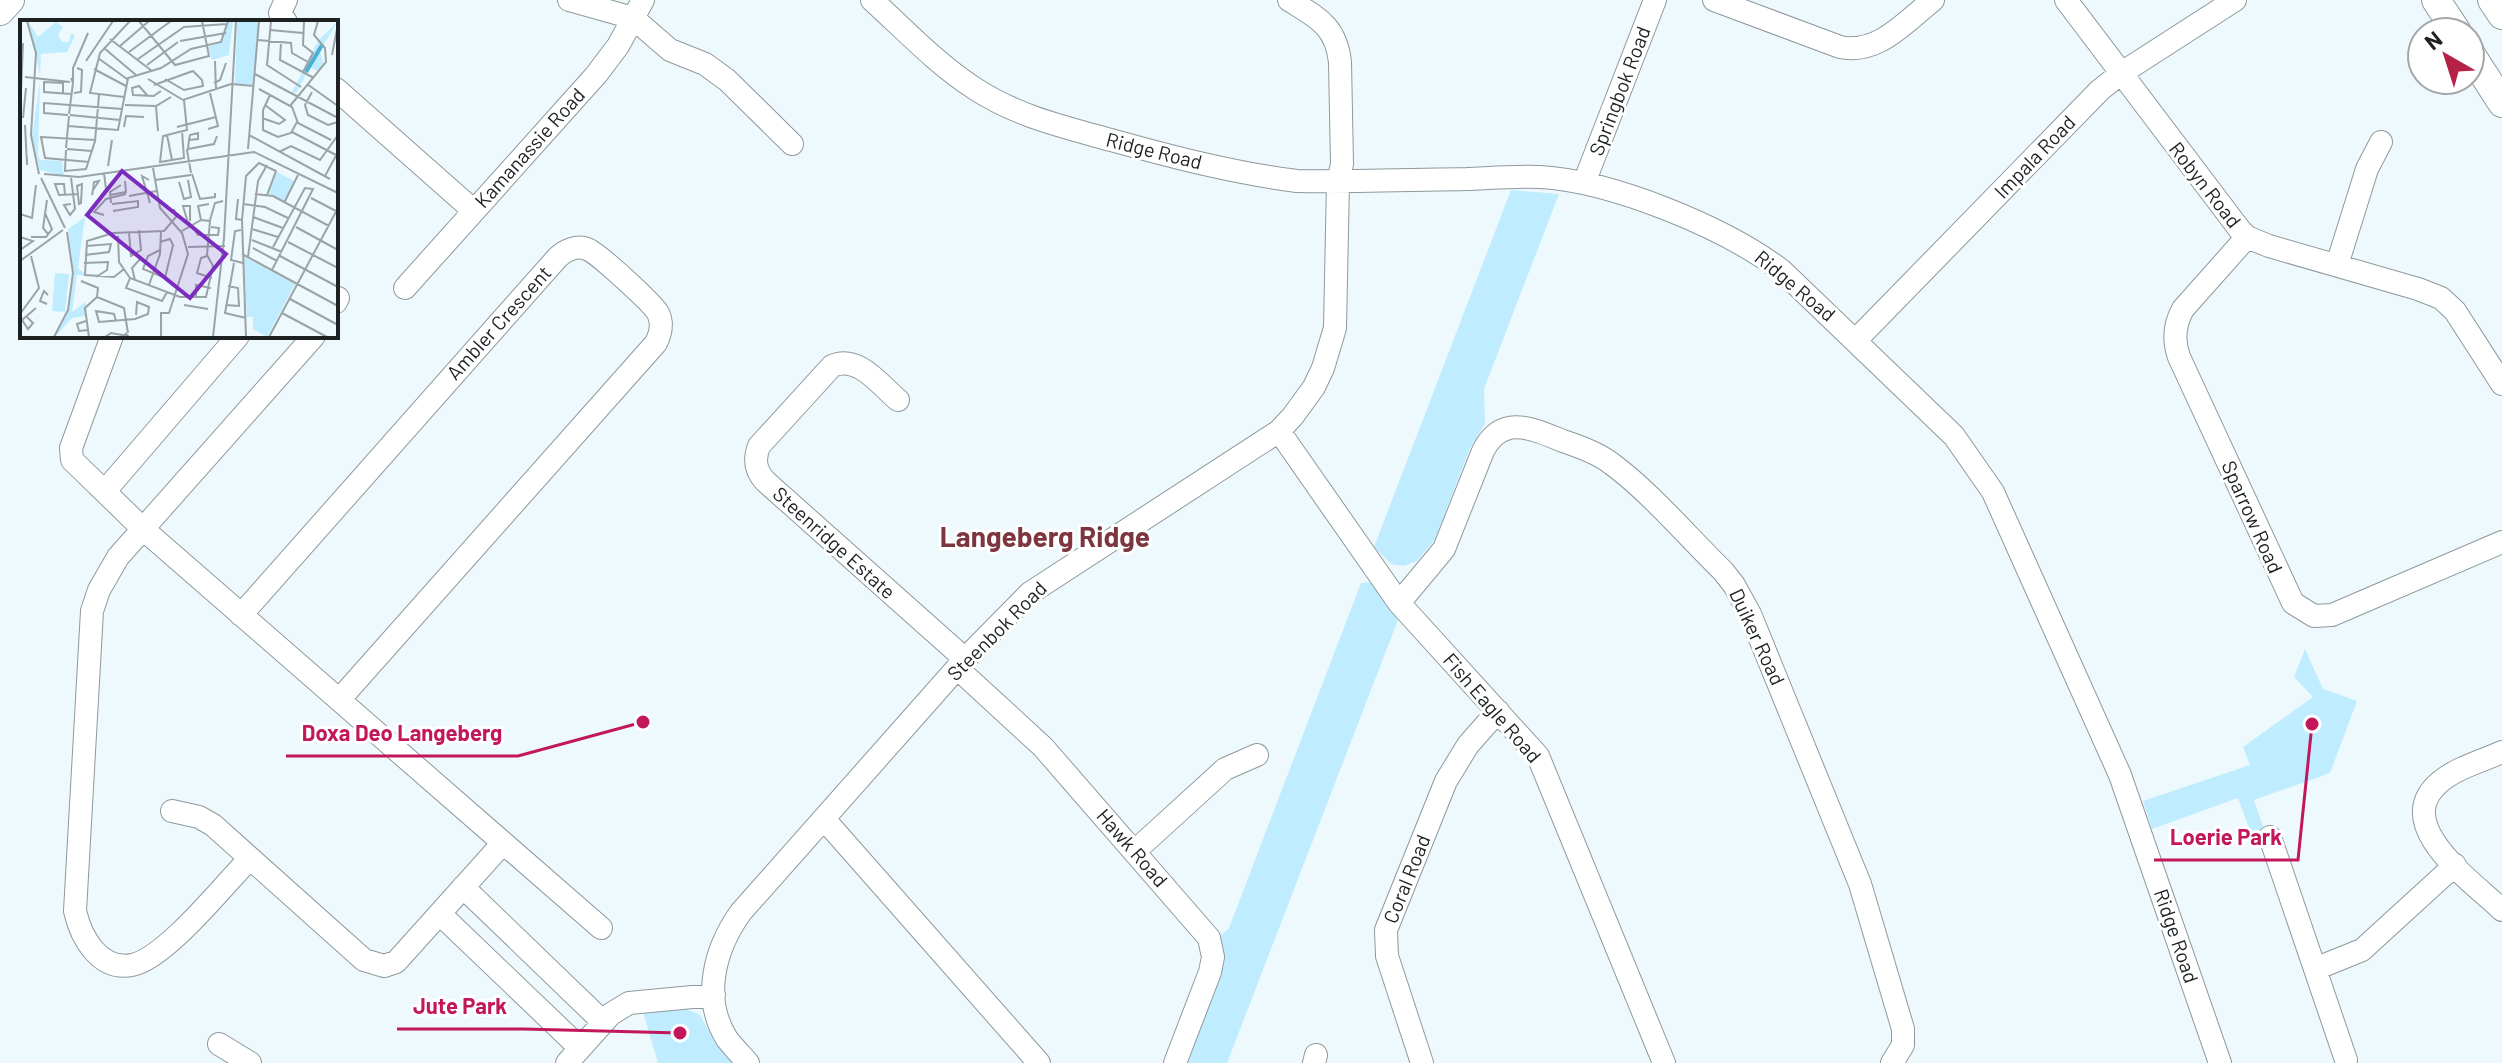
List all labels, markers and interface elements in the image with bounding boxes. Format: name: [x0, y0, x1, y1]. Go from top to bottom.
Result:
north arrow: [2406, 16, 2486, 96]
inset map: [20, 20, 338, 338]
street label: Springbok Road: [1583, 23, 1655, 159]
text: N: [2419, 25, 2447, 54]
street label: Kamanassie Road: [469, 82, 589, 212]
street label: Impala Road: [1989, 110, 2080, 203]
street label: Ridge Road: [1104, 127, 1205, 174]
street label: Robyn Road: [2165, 137, 2247, 232]
street label: Ridge Road: [1750, 245, 1841, 326]
street label: Ambler Crescent: [441, 261, 556, 384]
street label: Sparrow Road: [2217, 457, 2288, 577]
street label: Steenridge Estate: [769, 481, 901, 603]
district label: Langeberg Ridge: [940, 519, 1150, 553]
street label: Steenbok Road: [942, 576, 1051, 685]
street label: Duiker Road: [1725, 585, 1791, 689]
street label: Fish Eagle Road: [1439, 648, 1547, 767]
callout: Doxa Deo Langeberg: [286, 710, 518, 756]
text: Doxa Deo Langeberg: [302, 719, 502, 745]
street label: Hawk Road: [1092, 803, 1173, 891]
callout: Loerie Park: [2154, 814, 2298, 860]
text: Loerie Park: [2170, 823, 2282, 849]
street label: Coral Road: [1377, 831, 1435, 926]
street label: Ridge Road: [2150, 886, 2204, 986]
callout: Jute Park: [397, 983, 524, 1029]
text: Jute Park: [413, 992, 507, 1018]

